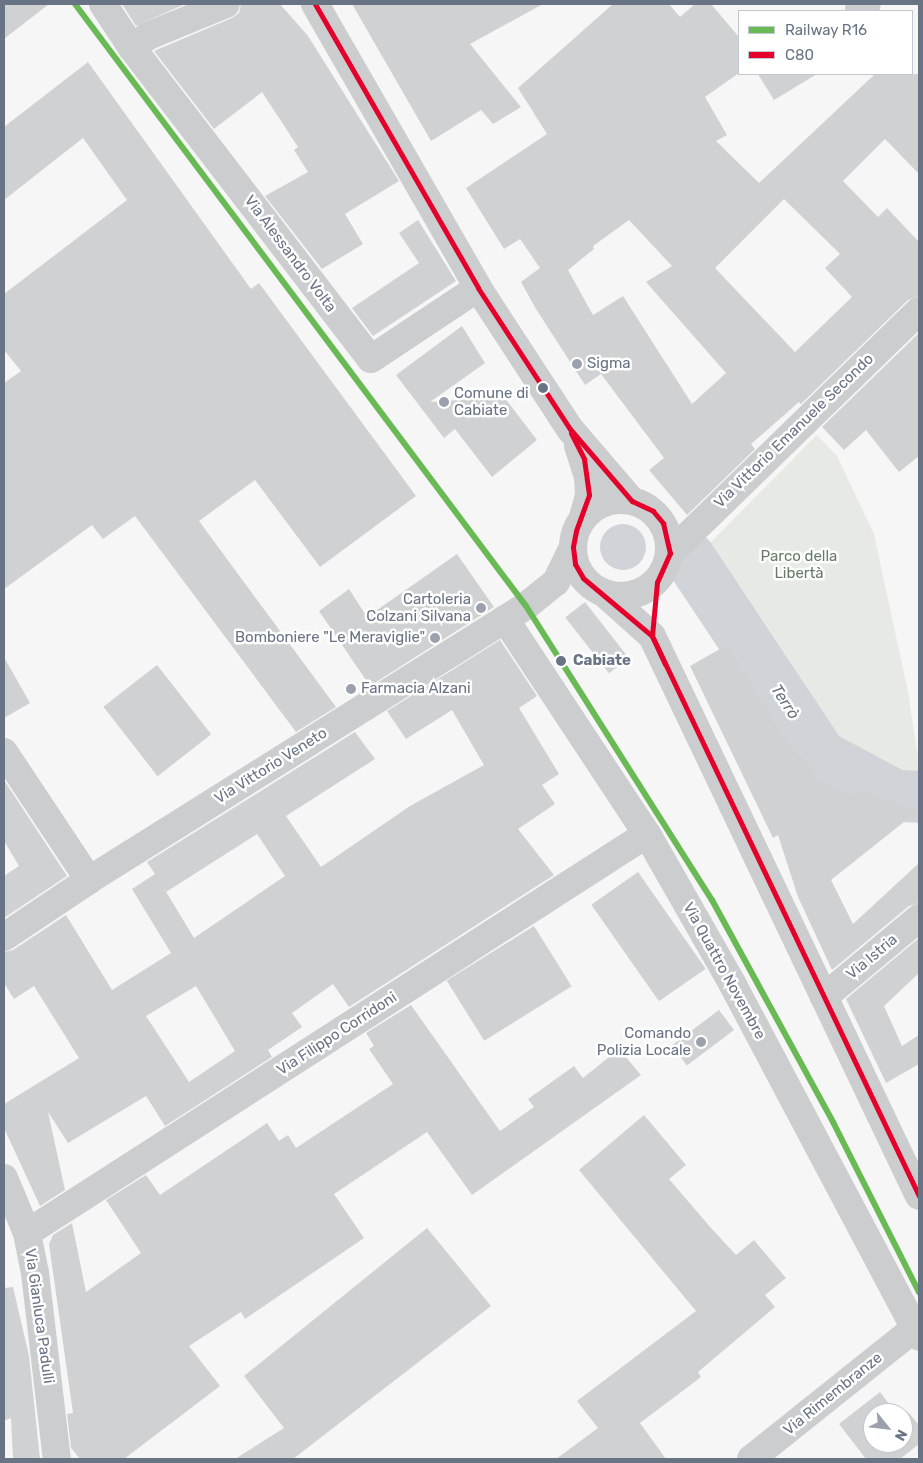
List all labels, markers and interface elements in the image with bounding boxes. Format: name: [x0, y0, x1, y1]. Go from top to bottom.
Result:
legend: [738, 10, 913, 75]
text: Railway R16: [785, 21, 867, 39]
text: C80: [785, 46, 814, 64]
street label: Via Alessandro Volta: [240, 192, 340, 316]
street label: Via Vittorio Emanuele Secondo: [710, 350, 878, 512]
place label: Sigma: [587, 355, 631, 373]
marker: Sigma: [571, 358, 583, 370]
unlabelled marker: [538, 383, 548, 393]
place label: Comune di Cabiate: [454, 384, 529, 419]
marker: Comune di Cabiate: [438, 396, 450, 408]
park label: Parco della Libertà: [761, 547, 837, 582]
place label: Cartoleria Colzani Silvana: [366, 590, 471, 625]
marker: Cartoleria Colzani Silvana: [475, 602, 487, 614]
place label: Bomboniere "Le Meraviglie": [235, 629, 425, 647]
marker: Bomboniere "Le Meraviglie": [429, 632, 441, 644]
place label: Cabiate: [573, 652, 631, 670]
marker: Cabiate: [553, 653, 569, 669]
place label: Farmacia Alzani: [361, 680, 471, 698]
water label: Terrò: [767, 681, 803, 723]
marker: Farmacia Alzani: [345, 683, 357, 695]
street label: Via Vittorio Veneto: [211, 724, 331, 808]
street label: Via Quattro Novembre: [679, 899, 769, 1043]
street label: Via Istria: [843, 931, 901, 983]
street label: Via Filippo Corridoni: [274, 989, 400, 1079]
place label: Comando Polizia Locale: [597, 1024, 691, 1059]
marker: Comando Polizia Locale: [695, 1036, 707, 1048]
street label: Via Gianluca Padulli: [21, 1247, 57, 1385]
street label: Via Rimembranze: [780, 1349, 886, 1439]
north arrow: [863, 1403, 913, 1453]
text: N: [891, 1426, 911, 1444]

